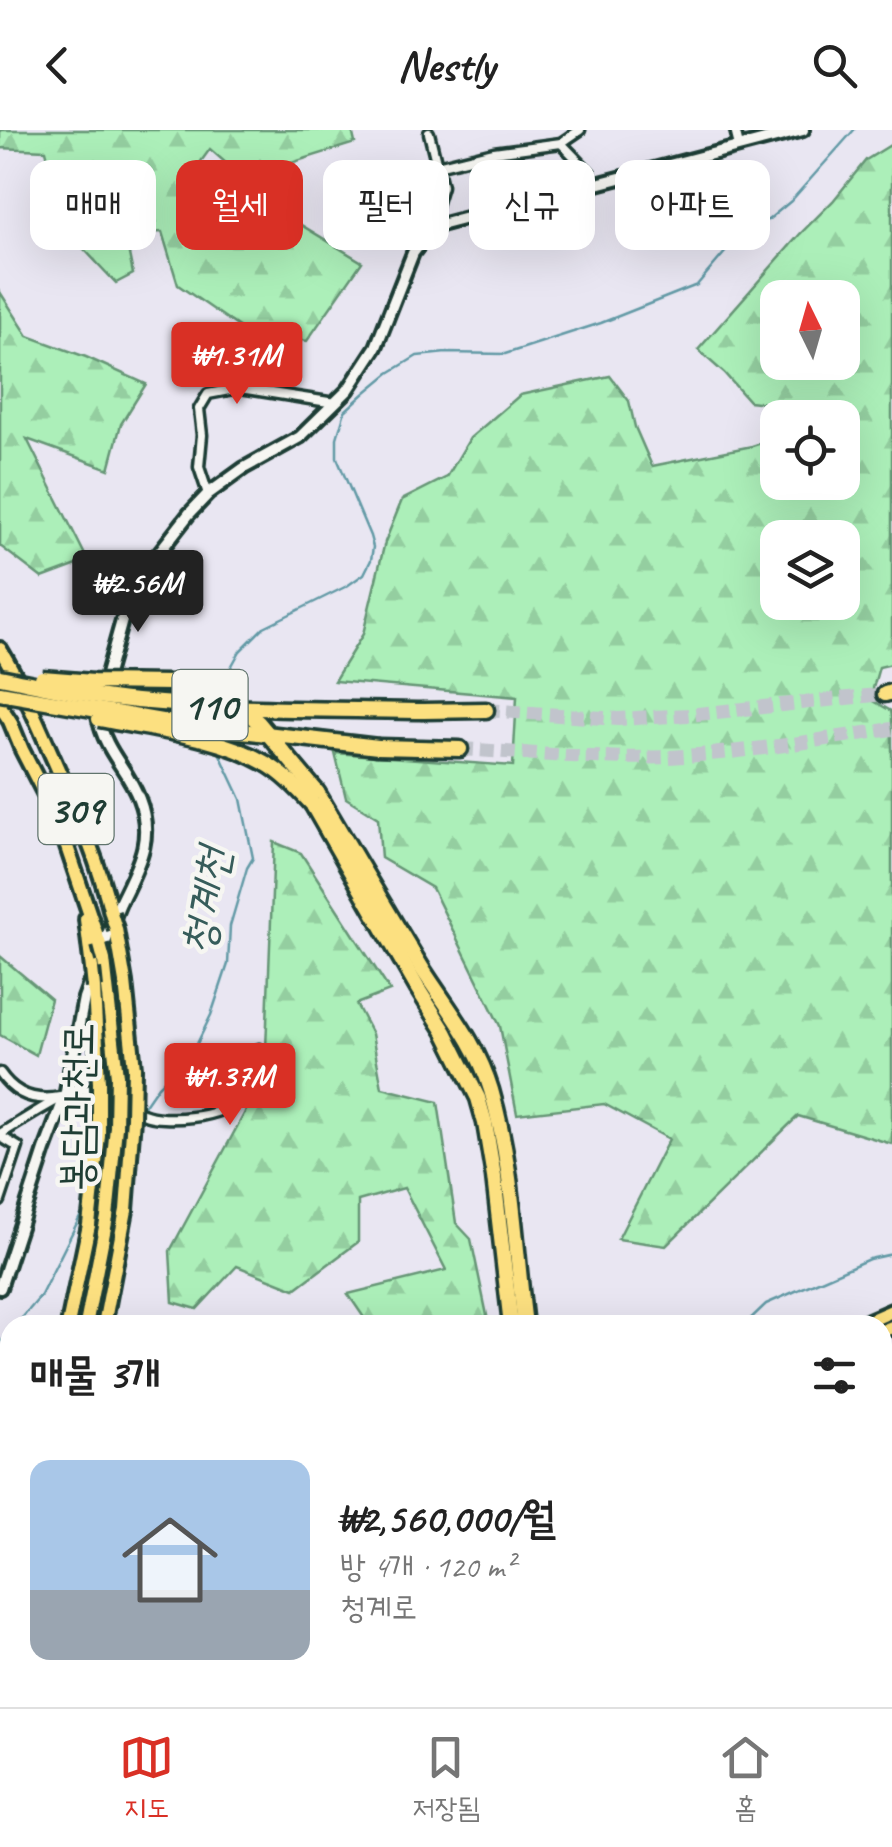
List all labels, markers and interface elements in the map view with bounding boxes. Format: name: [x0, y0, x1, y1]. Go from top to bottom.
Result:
text: Nestly: [397, 37, 495, 94]
icon: back: [30, 38, 85, 93]
icon: search: [807, 38, 862, 93]
chip: 매매: [30, 160, 156, 250]
chip: 월세: [176, 160, 303, 250]
chip: 필터: [323, 160, 449, 250]
chip: 신규: [469, 160, 595, 250]
chip: 아파트: [615, 160, 770, 250]
north arrow: [760, 280, 860, 380]
map controls: [760, 280, 860, 620]
pin: ₩1.31M: [156, 322, 318, 407]
text: ₩1.31M: [193, 334, 281, 375]
button: locate: [760, 400, 860, 500]
button: layers: [760, 520, 860, 620]
pin: ₩2.56M: [57, 550, 219, 635]
text: ₩2.56M: [94, 562, 182, 603]
road number: 110: [172, 670, 248, 740]
road number: 309: [38, 774, 114, 844]
water label: 청계천: [168, 839, 244, 960]
street label: 봉담과천로: [50, 1022, 105, 1192]
pin: ₩1.37M: [149, 1043, 311, 1128]
text: ₩1.37M: [186, 1055, 274, 1096]
text: 매물 3개: [30, 1348, 160, 1401]
icon: filters: [807, 1348, 862, 1403]
text: ₩2,560,000/월: [340, 1492, 556, 1545]
icon: home: [110, 1500, 230, 1620]
text: 방 4개 · 120 m²: [340, 1546, 514, 1587]
text: 청계로: [340, 1587, 417, 1628]
tab: 지도: [119, 1730, 174, 1827]
tab: 저장됨: [412, 1730, 480, 1827]
tab: 홈: [718, 1730, 773, 1827]

